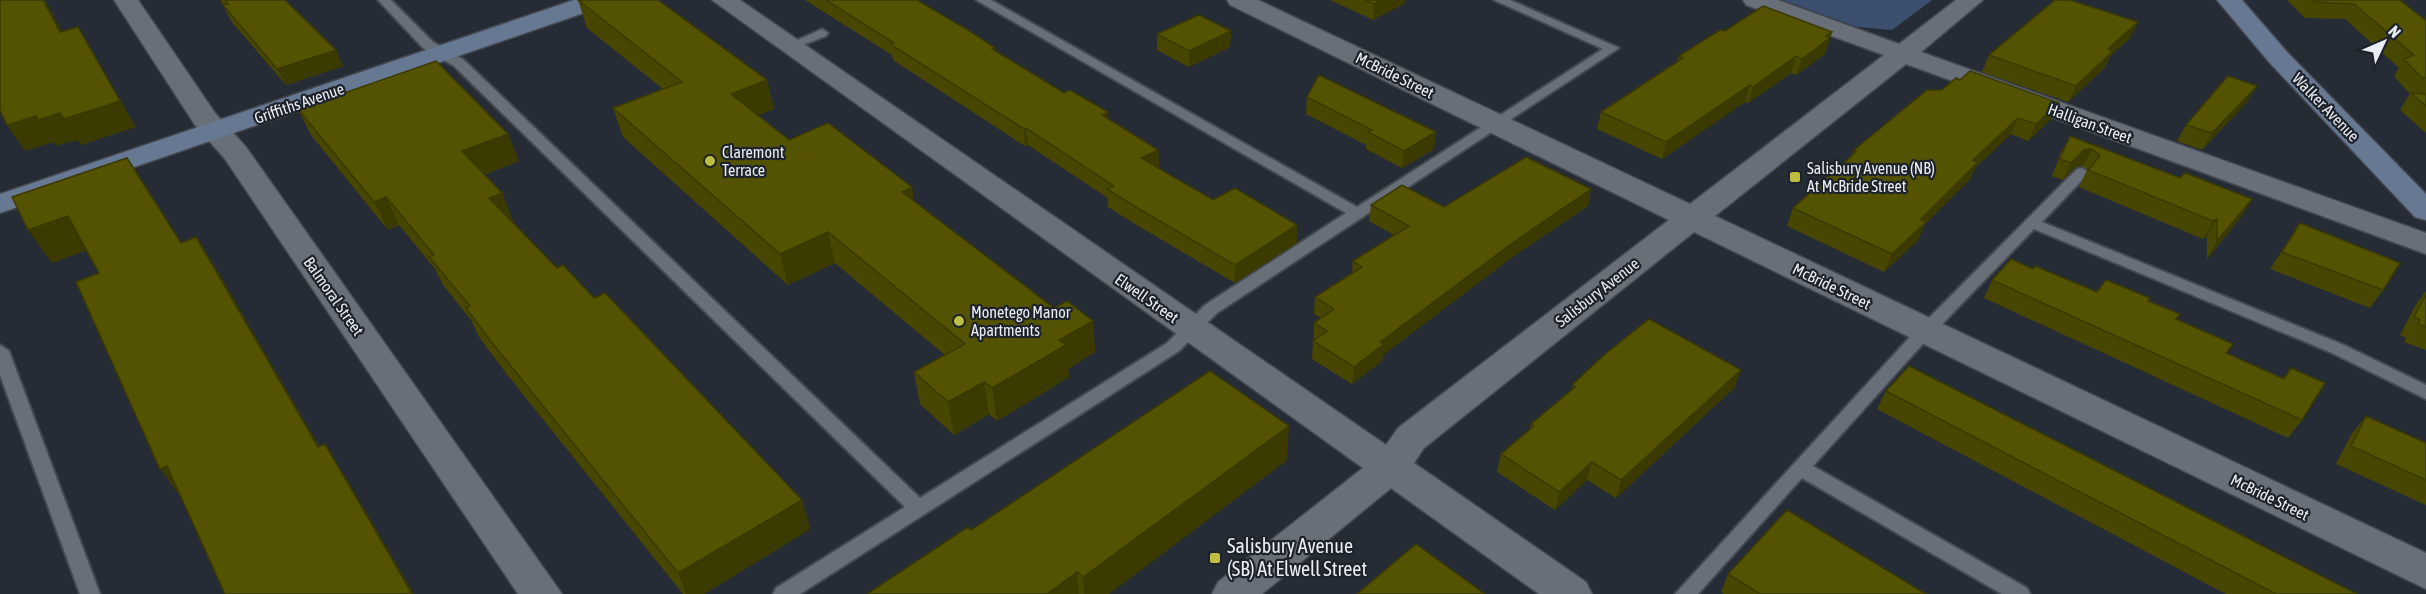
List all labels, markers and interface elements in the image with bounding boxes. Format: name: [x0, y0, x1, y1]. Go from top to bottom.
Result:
north arrow: [2354, 12, 2414, 72]
text: N: [2385, 22, 2405, 41]
street label: McBride Street: [1353, 48, 1437, 102]
street label: Walker Avenue: [2289, 69, 2363, 145]
street label: Griffiths Avenue: [252, 79, 346, 127]
street label: Halligan Street: [2045, 100, 2135, 148]
place label: Claremont Terrace: [722, 143, 785, 179]
marker: Claremont Terrace: [703, 154, 717, 168]
place label: Salisbury Avenue (NB) At McBride Street: [1807, 159, 1935, 195]
marker: Salisbury Avenue (NB) At McBride Street: [1788, 170, 1802, 184]
street label: Balmoral Street: [300, 253, 368, 339]
street label: Salisbury Avenue: [1552, 254, 1643, 331]
street label: McBride Street: [1790, 259, 1874, 313]
street label: Elwell Street: [1112, 270, 1183, 327]
place label: Monetego Manor Apartments: [971, 303, 1071, 340]
marker: Monetego Manor Apartments: [952, 314, 966, 328]
street label: McBride Street: [2228, 470, 2312, 524]
place label: Salisbury Avenue (SB) At Elwell Street: [1227, 534, 1367, 580]
marker: Salisbury Avenue (SB) At Elwell Street: [1208, 551, 1222, 565]

